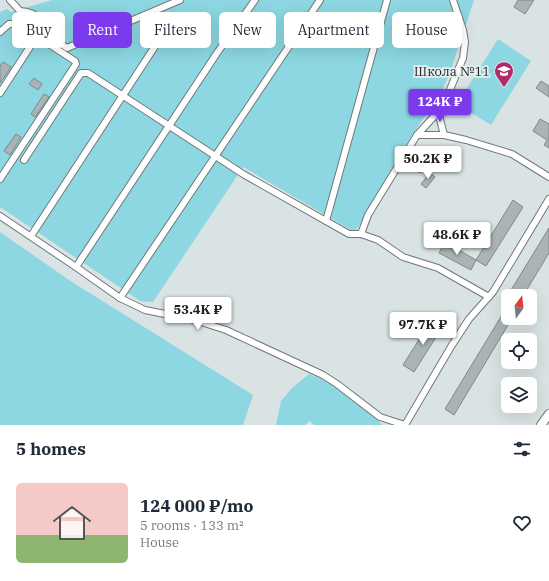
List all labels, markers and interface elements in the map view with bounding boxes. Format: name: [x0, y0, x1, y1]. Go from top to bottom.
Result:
chip: Buy: [12, 12, 65, 48]
chip: Rent: [73, 12, 132, 48]
chip: Filters: [140, 12, 211, 48]
chip: New: [219, 12, 276, 48]
chip: Apartment: [284, 12, 384, 48]
chip: House: [392, 12, 462, 48]
school or university icon: Школа №11: [493, 60, 515, 88]
place label: Школа №11: [414, 63, 490, 80]
pin: 124K ₽: [407, 89, 473, 123]
text: 124K ₽: [417, 93, 463, 110]
pin: 50.2K ₽: [391, 146, 465, 180]
text: 50.2K ₽: [404, 150, 452, 167]
pin: 48.6K ₽: [420, 222, 494, 256]
text: 48.6K ₽: [433, 226, 481, 243]
north arrow: [501, 289, 537, 325]
map controls: [501, 289, 537, 413]
pin: 53.4K ₽: [161, 297, 235, 331]
text: 53.4K ₽: [174, 301, 222, 318]
pin: 97.7K ₽: [386, 312, 460, 346]
text: 97.7K ₽: [399, 316, 447, 333]
button: locate: [501, 333, 537, 369]
button: layers: [501, 377, 537, 413]
text: 5 homes: [16, 438, 86, 460]
icon: filters: [511, 438, 533, 460]
text: 124 000 ₽/mo: [140, 495, 254, 517]
icon: home: [48, 499, 96, 547]
icon: heart: [511, 512, 533, 534]
text: 5 rooms · 133 m²: [140, 517, 244, 534]
text: House: [140, 534, 179, 551]

